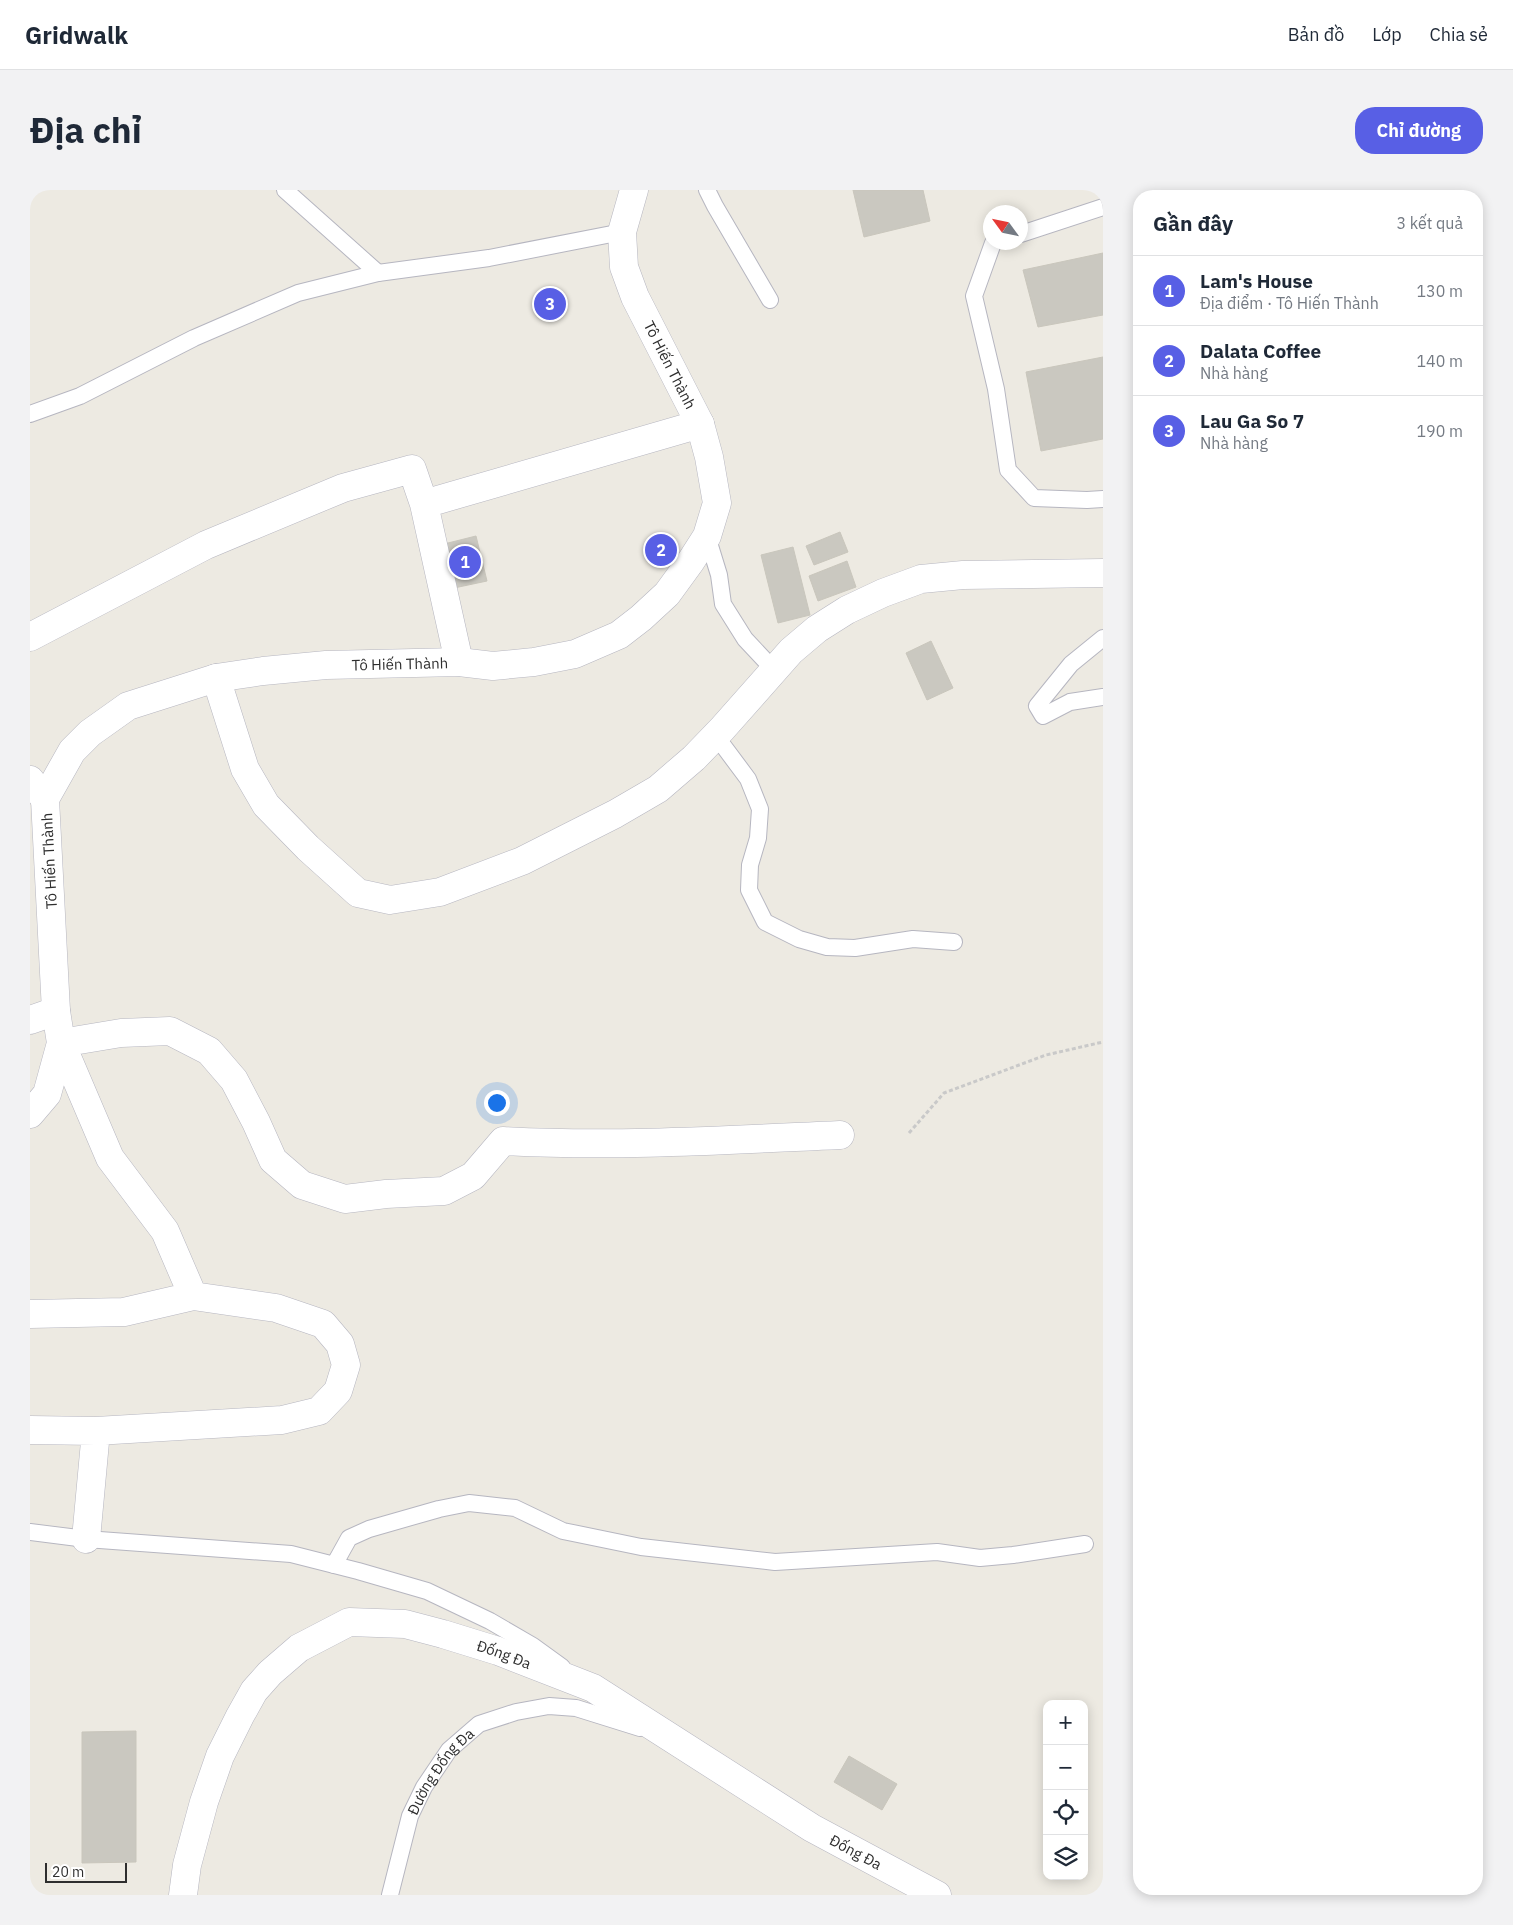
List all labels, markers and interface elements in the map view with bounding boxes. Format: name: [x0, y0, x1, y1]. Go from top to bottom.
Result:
text: Gridwalk: [25, 19, 128, 51]
text: Bản đồ: [1288, 23, 1344, 46]
text: Lớp: [1372, 23, 1402, 46]
text: Chia sẻ: [1430, 23, 1488, 46]
text: Địa chỉ: [30, 107, 142, 153]
button: Chỉ đường: [1355, 107, 1483, 154]
north arrow: [983, 205, 1028, 250]
text: Gần đây: [1153, 209, 1233, 237]
text: 3 kết quả: [1396, 213, 1463, 233]
text: Lam's House: [1200, 269, 1313, 293]
text: 1: [1164, 281, 1174, 301]
text: 130 m: [1416, 281, 1463, 301]
pin: 3: [534, 285, 566, 323]
text: Địa điểm · Tô Hiến Thành: [1200, 293, 1379, 313]
street label: Tô Hiến Thành: [640, 318, 700, 412]
text: Dalata Coffee: [1200, 339, 1321, 363]
text: 2: [1164, 351, 1174, 371]
text: 140 m: [1416, 351, 1463, 371]
text: Nhà hàng: [1200, 363, 1268, 383]
text: Lau Ga So 7: [1200, 409, 1304, 433]
text: 3: [1164, 421, 1174, 441]
text: 190 m: [1416, 421, 1463, 441]
text: Nhà hàng: [1200, 433, 1268, 453]
pin: 2: [645, 531, 677, 569]
pin: 1: [449, 543, 481, 581]
street label: Tô Hiến Thành: [351, 653, 448, 674]
street label: Tô Hiến Thành: [37, 812, 61, 910]
your location: [484, 1090, 510, 1116]
street label: Đống Đa: [475, 1636, 534, 1673]
map controls: [1043, 1700, 1088, 1880]
button: +: [1043, 1700, 1088, 1745]
street label: Đường Đống Đa: [403, 1723, 478, 1818]
button: −: [1043, 1745, 1088, 1790]
button: locate: [1043, 1790, 1088, 1835]
street label: Đống Đa: [827, 1830, 885, 1873]
button: layers: [1043, 1835, 1088, 1880]
scale bar: [45, 1860, 128, 1883]
text: 20 m: [52, 1863, 84, 1881]

